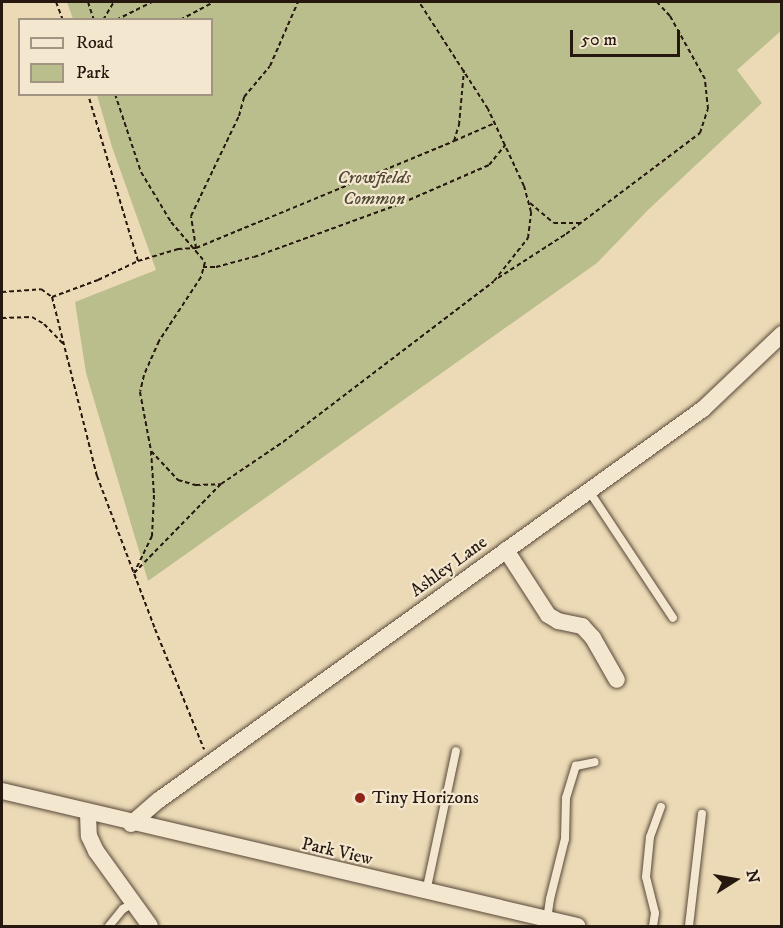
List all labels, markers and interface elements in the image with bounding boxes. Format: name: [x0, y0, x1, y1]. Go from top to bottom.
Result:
legend: [18, 18, 213, 96]
scale bar: [573, 18, 682, 56]
text: 50 m: [581, 29, 617, 51]
text: Road: [76, 32, 113, 54]
text: Park: [76, 62, 110, 84]
park label: Crowfields Common: [337, 168, 411, 210]
street label: Ashley Lane: [406, 532, 492, 602]
place label: Tiny Horizons: [372, 787, 479, 809]
marker: Tiny Horizons: [353, 791, 367, 805]
street label: Park View: [299, 833, 375, 871]
north arrow: [705, 850, 765, 910]
text: N: [742, 868, 764, 885]

